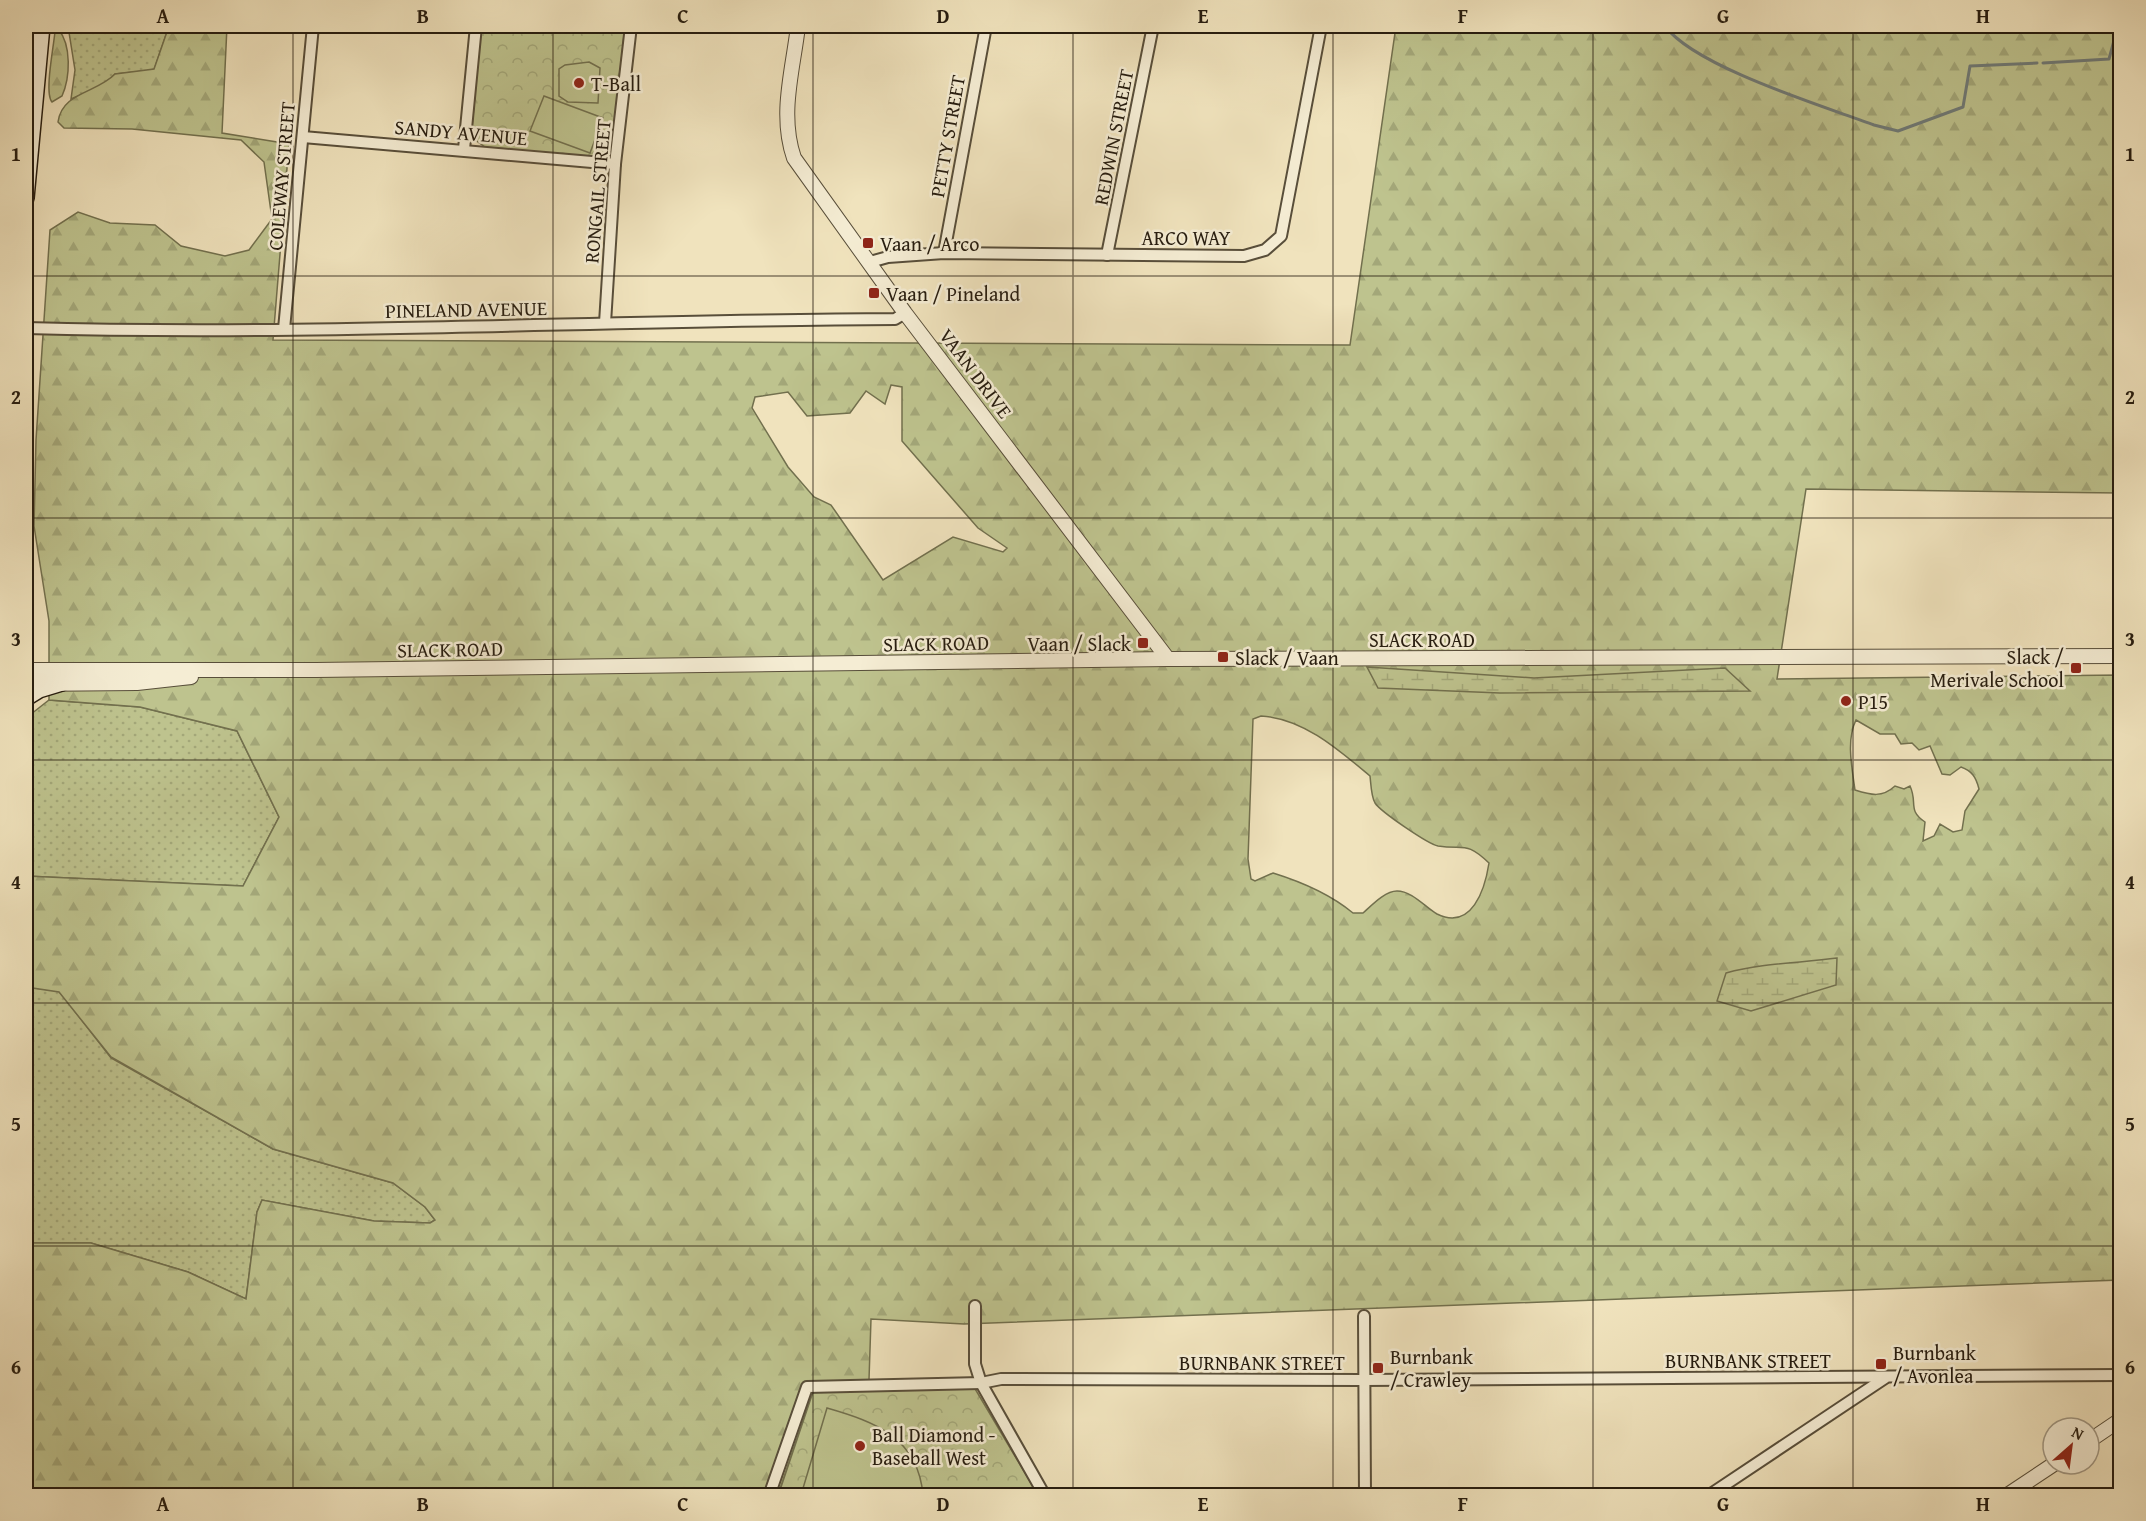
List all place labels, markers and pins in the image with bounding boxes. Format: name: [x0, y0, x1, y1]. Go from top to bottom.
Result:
place label: T-Ball: [591, 69, 641, 98]
marker: T-Ball: [572, 76, 586, 90]
place label: Vaan / Arco: [880, 229, 979, 258]
marker: Vaan / Arco: [861, 236, 875, 250]
place label: Vaan / Pineland: [886, 279, 1021, 308]
marker: Vaan / Pineland: [867, 286, 881, 300]
place label: Vaan / Slack: [1027, 629, 1132, 658]
marker: Vaan / Slack: [1136, 636, 1150, 650]
place label: Slack / Merivale School: [1930, 642, 2064, 694]
place label: Slack / Vaan: [1235, 643, 1339, 672]
marker: Slack / Vaan: [1216, 650, 1230, 664]
marker: Slack / Merivale School: [2069, 661, 2083, 675]
place label: P15: [1858, 687, 1888, 716]
marker: P15: [1839, 694, 1853, 708]
place label: Burnbank / Avonlea: [1893, 1338, 1977, 1390]
place label: Burnbank / Crawley: [1390, 1342, 1474, 1394]
marker: Burnbank / Avonlea: [1874, 1357, 1888, 1371]
marker: Burnbank / Crawley: [1371, 1361, 1385, 1375]
place label: Ball Diamond - Baseball West: [872, 1420, 995, 1472]
marker: Ball Diamond - Baseball West: [853, 1439, 867, 1453]

